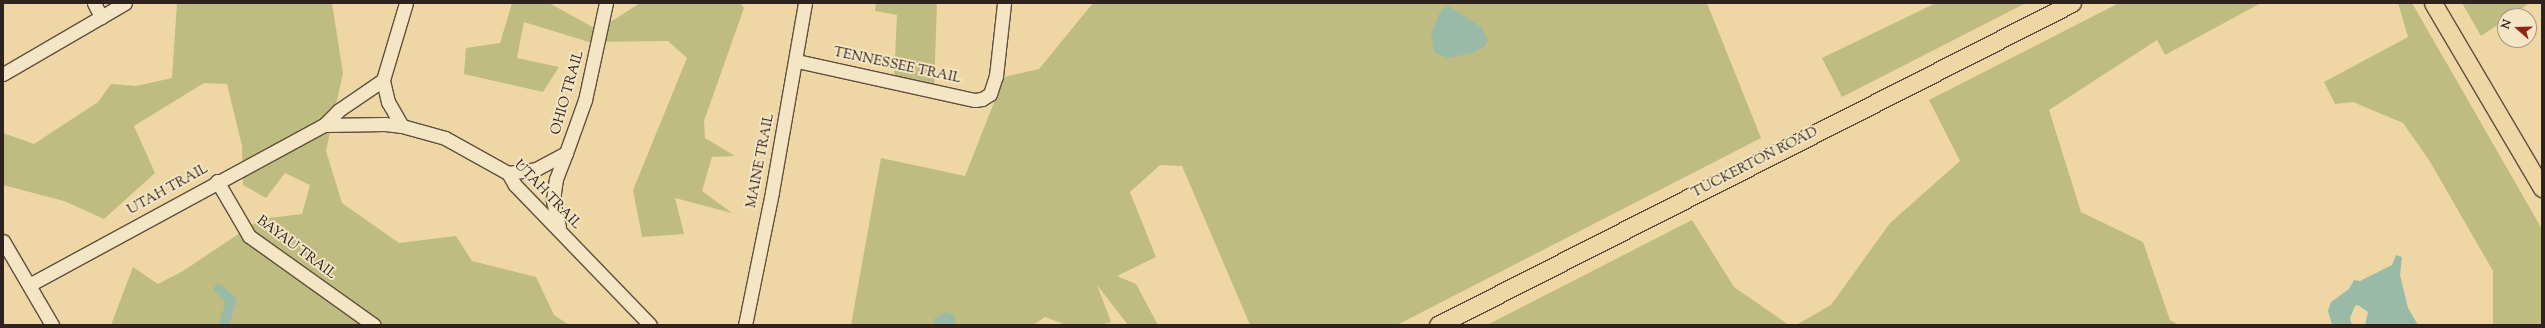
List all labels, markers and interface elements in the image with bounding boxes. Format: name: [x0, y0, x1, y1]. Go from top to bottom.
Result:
north arrow: [2497, 8, 2537, 48]
text: N: [2498, 17, 2516, 31]
street label: TENNESSEE TRAIL: [832, 44, 962, 88]
street label: OHIO TRAIL: [548, 49, 588, 137]
street label: MAINE TRAIL: [744, 112, 778, 210]
street label: TUCKERTON ROAD: [1689, 124, 1821, 202]
street label: UTAH TRAIL: [510, 157, 584, 233]
street label: UTAH TRAIL: [125, 161, 211, 219]
street label: BAYAU TRAIL: [253, 213, 339, 283]

